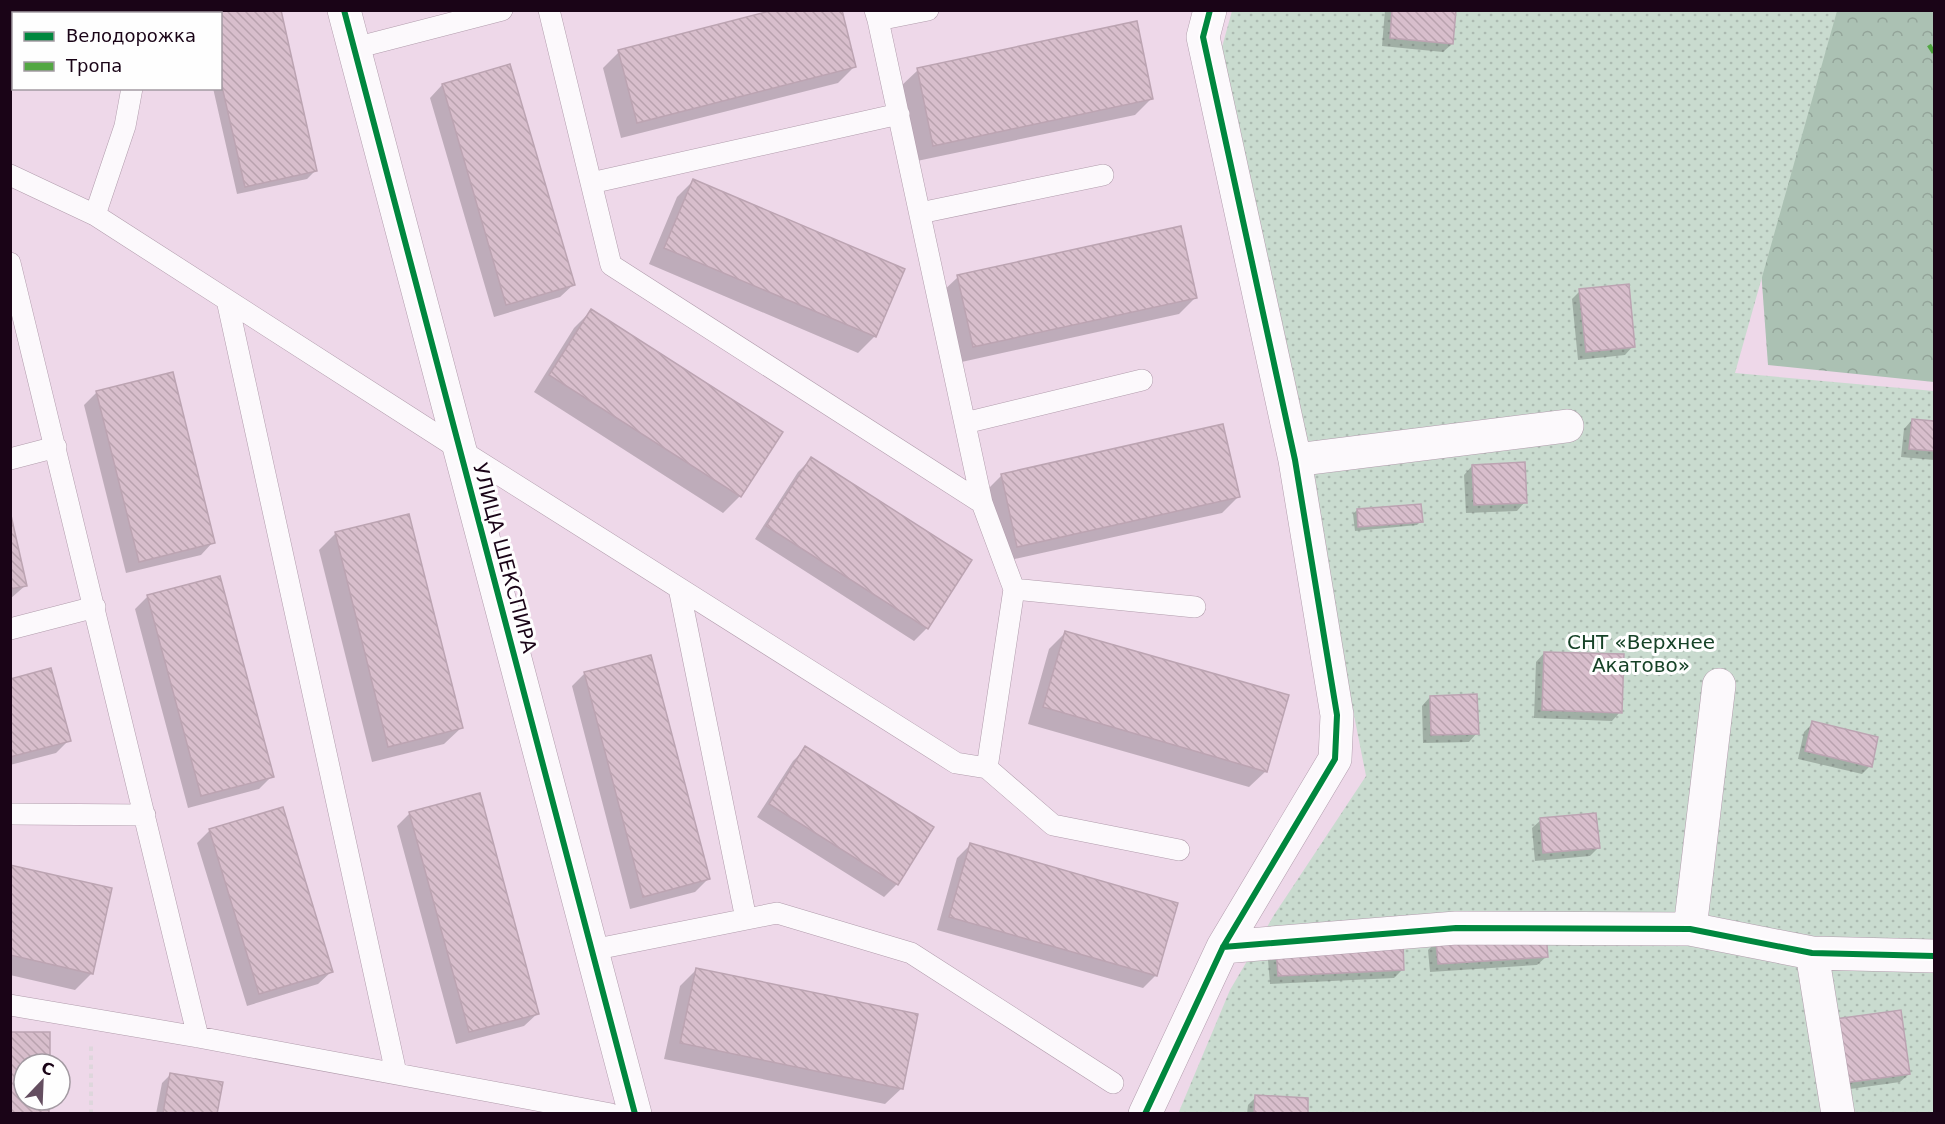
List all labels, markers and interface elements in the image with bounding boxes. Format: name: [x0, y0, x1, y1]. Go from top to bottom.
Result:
legend: [12, 12, 222, 90]
text: Велодорожка: [66, 25, 196, 46]
text: Тропа: [65, 55, 122, 76]
street label: УЛИЦА ШЕКСПИРА: [468, 460, 542, 656]
park label: СНТ «Верхнее Акатово»: [1567, 630, 1715, 677]
north arrow: [12, 1052, 72, 1112]
text: С: [39, 1058, 57, 1080]

